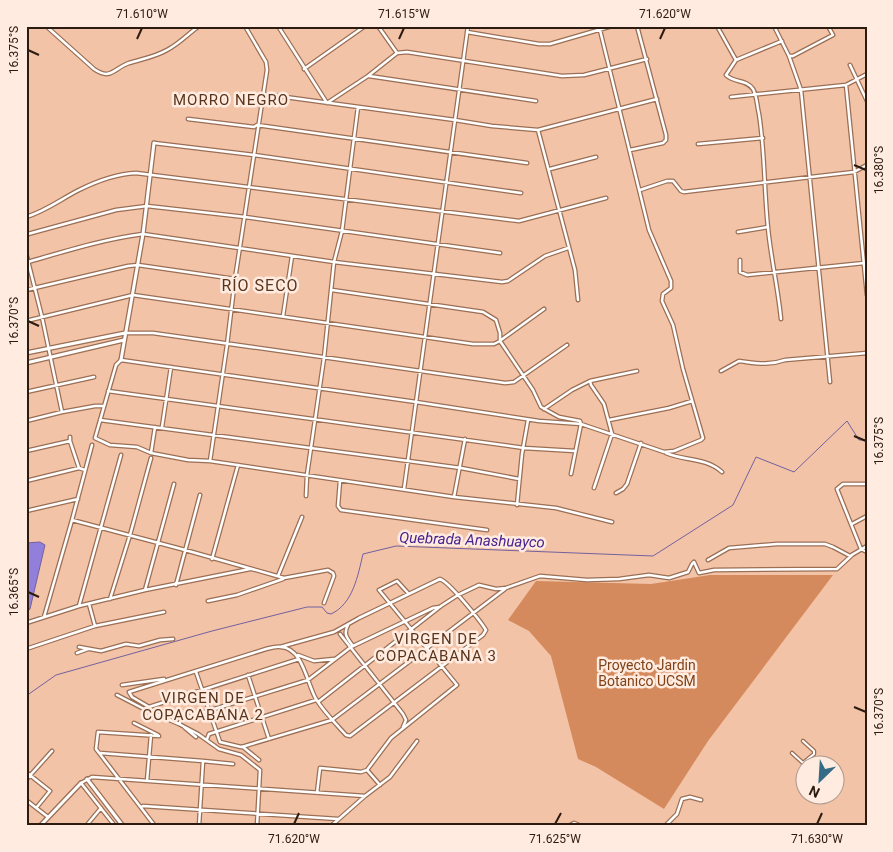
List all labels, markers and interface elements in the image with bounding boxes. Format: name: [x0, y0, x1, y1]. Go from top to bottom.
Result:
text: 71.610°W: [116, 7, 168, 21]
text: 71.615°W: [378, 7, 430, 21]
text: 71.620°W: [639, 7, 691, 21]
text: 16.375°S: [7, 26, 21, 74]
district label: MORRO NEGRO: [173, 91, 289, 109]
text: 16.380°S: [872, 146, 886, 194]
district label: RÍO SECO: [221, 276, 299, 295]
text: 16.370°S: [7, 297, 21, 345]
text: 16.375°S: [872, 417, 886, 465]
water label: Quebrada Anashuayco: [399, 528, 545, 552]
text: 16.365°S: [7, 568, 21, 616]
district label: VIRGEN DE COPACABANA 3: [375, 630, 497, 665]
park label: Proyecto Jardin Botanico UCSM: [598, 657, 696, 689]
text: 16.370°S: [872, 688, 886, 736]
district label: VIRGEN DE COPACABANA 2: [142, 689, 264, 724]
north arrow: [796, 754, 846, 804]
text: N: [807, 782, 822, 801]
text: 71.620°W: [268, 832, 320, 846]
text: 71.625°W: [529, 832, 581, 846]
text: 71.630°W: [791, 832, 843, 846]

